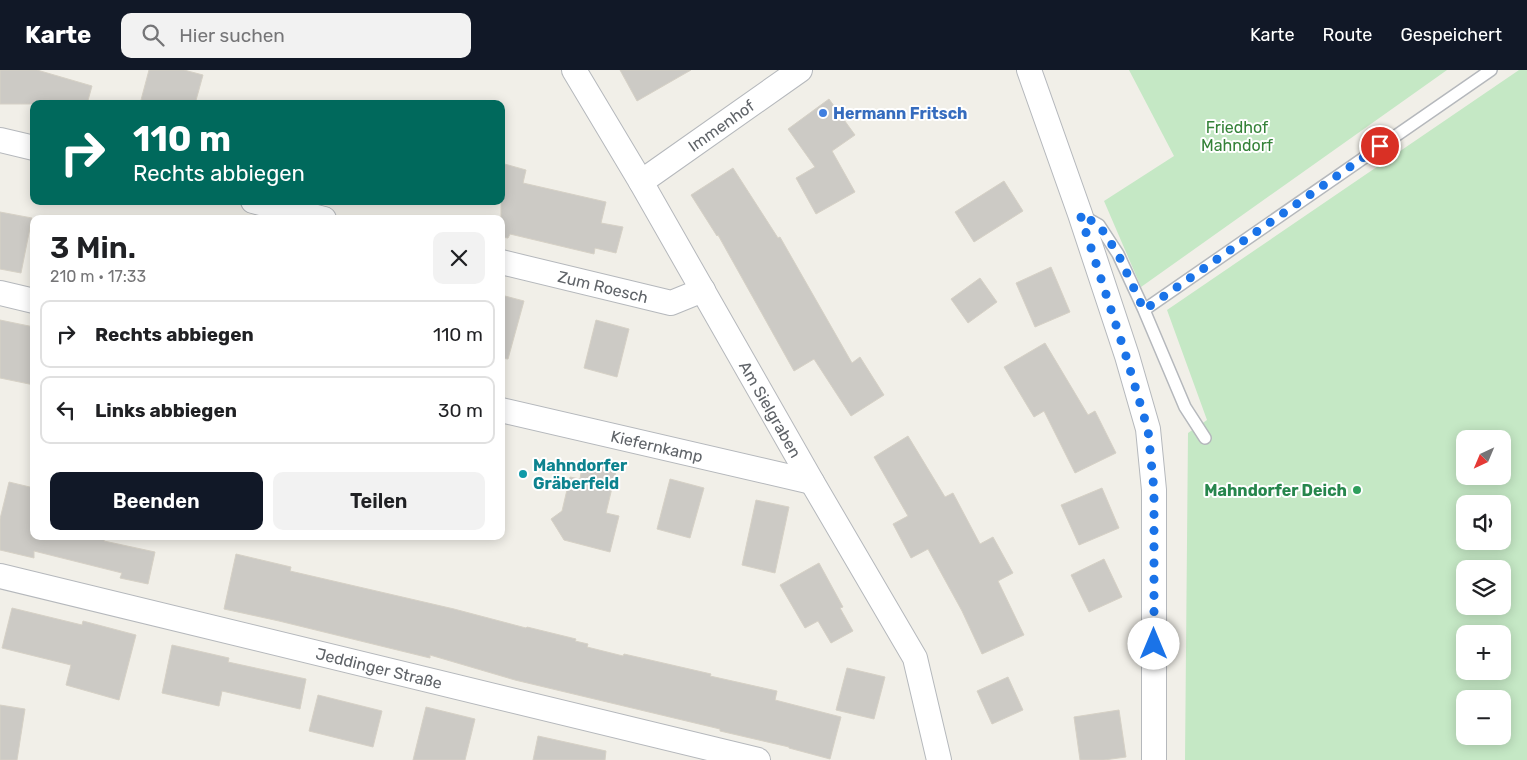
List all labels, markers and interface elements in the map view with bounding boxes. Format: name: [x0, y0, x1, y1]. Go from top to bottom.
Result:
search box: [121, 13, 471, 58]
text: Karte: [25, 21, 91, 49]
icon: search: [139, 21, 167, 49]
text: Hier suchen: [179, 24, 285, 47]
text: Karte: [1250, 24, 1294, 46]
text: Route: [1322, 24, 1372, 46]
text: Gespeichert: [1400, 24, 1502, 46]
street label: Immenhof: [685, 96, 759, 156]
place label: Hermann Fritsch: [833, 104, 968, 123]
marker: Hermann Fritsch: [817, 107, 829, 119]
text: 110 m: [133, 118, 231, 160]
park label: Friedhof Mahndorf: [1201, 118, 1274, 155]
icon: right: [50, 120, 115, 185]
pin: [1359, 125, 1401, 167]
icon: arrive: [1366, 132, 1394, 160]
text: Rechts abbiegen: [133, 160, 305, 187]
text: 3 Min.: [50, 230, 136, 266]
button: close: [433, 232, 485, 284]
text: 210 m · 17:33: [50, 267, 146, 286]
street label: Zum Roesch: [556, 267, 650, 307]
icon: right: [52, 320, 80, 348]
text: Rechts abbiegen: [95, 323, 254, 346]
text: 110 m: [433, 323, 483, 346]
street label: Am Sielgraben: [735, 358, 805, 461]
icon: left: [52, 396, 80, 424]
text: Links abbiegen: [95, 399, 237, 422]
text: 30 m: [438, 399, 483, 422]
street label: Kiefernkamp: [609, 427, 705, 466]
north arrow: [1456, 430, 1511, 485]
map controls: [1456, 430, 1511, 745]
place label: Mahndorfer Gräberfeld: [533, 456, 628, 493]
marker: Mahndorfer Gräberfeld: [517, 468, 529, 480]
button: Beenden: [50, 472, 263, 530]
button: Teilen: [273, 472, 485, 530]
place label: Mahndorfer Deich: [1204, 481, 1347, 500]
marker: Mahndorfer Deich: [1351, 484, 1363, 496]
button: sound: [1456, 495, 1511, 550]
button: layers: [1456, 560, 1511, 615]
position arrow: [1127, 617, 1179, 669]
button: +: [1456, 625, 1511, 680]
street label: Jeddinger Straße: [314, 644, 444, 693]
button: −: [1456, 690, 1511, 745]

